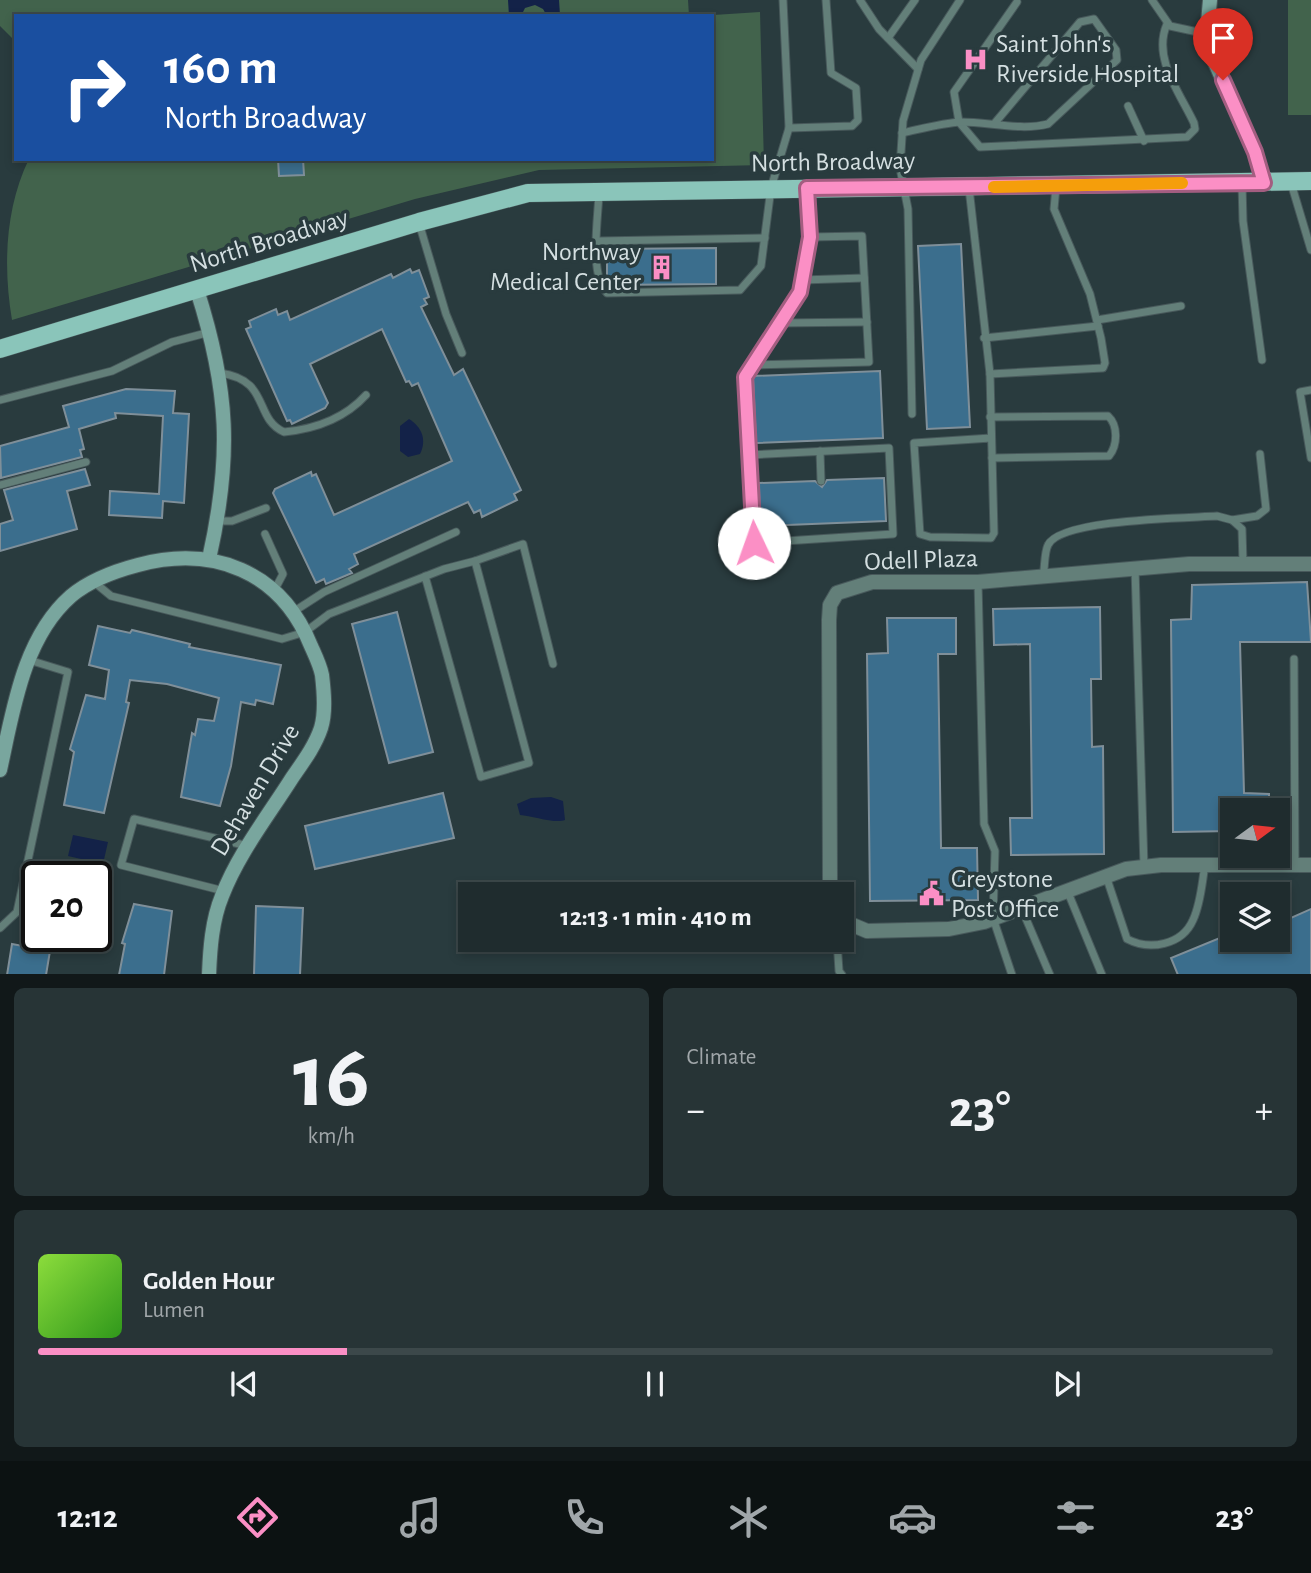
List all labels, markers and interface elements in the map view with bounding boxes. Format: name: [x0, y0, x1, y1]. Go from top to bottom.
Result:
pin: [1193, 8, 1253, 80]
icon: arrive: [1204, 19, 1242, 57]
place label: Saint John's Riverside Hospital: [996, 31, 1179, 87]
icon: right: [49, 42, 140, 133]
text: 160 m: [164, 44, 278, 93]
hospital icon: Saint John's Riverside Hospital: [962, 45, 990, 73]
text: North Broadway: [164, 102, 366, 134]
street label: North Broadway: [751, 148, 915, 176]
street label: North Broadway: [187, 205, 351, 277]
place label: Northway Medical Center: [490, 239, 642, 295]
building icon: Northway Medical Center: [647, 253, 675, 281]
position arrow: [717, 506, 791, 580]
street label: Odell Plaza: [864, 545, 978, 575]
street label: Dehaven Drive: [206, 720, 304, 860]
north arrow: [1220, 798, 1290, 868]
map controls: [1220, 798, 1290, 952]
speed limit sign: 20: [21, 861, 112, 952]
place label: Greystone Post Office: [951, 866, 1059, 922]
public building icon: Greystone Post Office: [917, 880, 945, 908]
button: layers: [1220, 882, 1290, 952]
text: 12:13 · 1 min · 410 m: [560, 904, 752, 930]
text: 16: [293, 1032, 370, 1123]
text: Climate: [687, 1046, 756, 1069]
text: 23°: [949, 1084, 1011, 1136]
text: −: [687, 1092, 705, 1130]
text: +: [1255, 1092, 1273, 1130]
text: km/h: [308, 1125, 355, 1148]
text: Golden Hour: [143, 1268, 274, 1294]
text: Lumen: [143, 1299, 205, 1322]
icon: previous: [225, 1365, 263, 1403]
icon: pause: [636, 1365, 674, 1403]
icon: next: [1048, 1365, 1086, 1403]
icon: directions: [233, 1493, 282, 1542]
icon: music: [396, 1493, 445, 1542]
icon: phone: [560, 1493, 609, 1542]
icon: climate: [724, 1493, 773, 1542]
icon: car: [888, 1493, 937, 1542]
icon: filters: [1051, 1493, 1100, 1542]
text: 12:12: [57, 1501, 118, 1533]
text: 23°: [1215, 1501, 1254, 1533]

